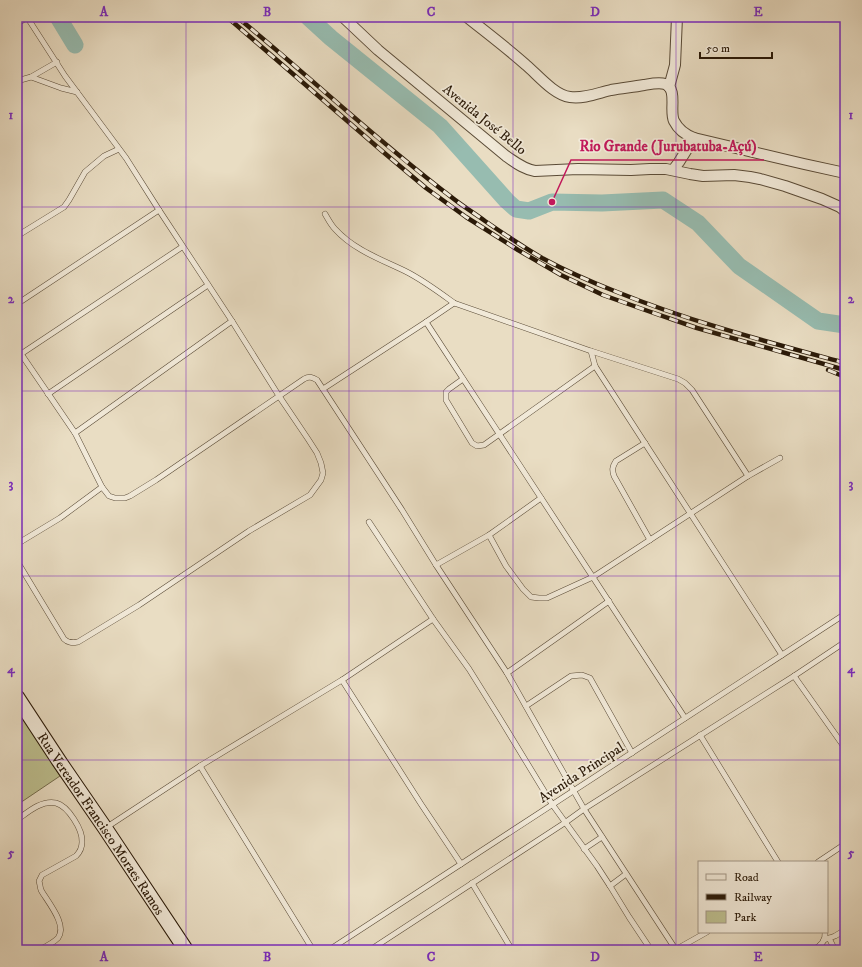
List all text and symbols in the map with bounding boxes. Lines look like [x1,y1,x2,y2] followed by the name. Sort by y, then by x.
[99,4,109,20] text: A
[263,4,271,20] text: B
[427,4,436,20] text: C
[590,4,600,20] text: D
[753,4,763,20] text: E
[700,34,772,60] scale bar
[706,41,730,56] text: 50 m
[439,80,530,159] street label: Avenida José Bello
[9,107,14,123] text: 1
[849,107,854,123] text: 1
[571,133,764,160] callout: Rio Grande (Jurubatuba-Açú)
[579,137,757,156] text: Rio Grande (Jurubatuba-Açú)
[8,291,15,307] text: 2
[848,291,855,307] text: 2
[9,476,14,492] text: 3
[849,476,854,492] text: 3
[6,661,15,678] text: 4
[846,661,855,678] text: 4
[33,729,168,919] street label: Rua Vereador Francisco Moraes Ramos
[535,738,628,807] street label: Avenida Principal
[7,845,15,861] text: 5
[847,845,855,861] text: 5
[698,861,828,933] legend
[734,870,759,885] text: Road
[734,890,772,905] text: Railway
[734,910,756,925] text: Park
[99,949,109,965] text: A
[263,949,271,965] text: B
[427,949,436,965] text: C
[590,949,600,965] text: D
[753,949,763,965] text: E

